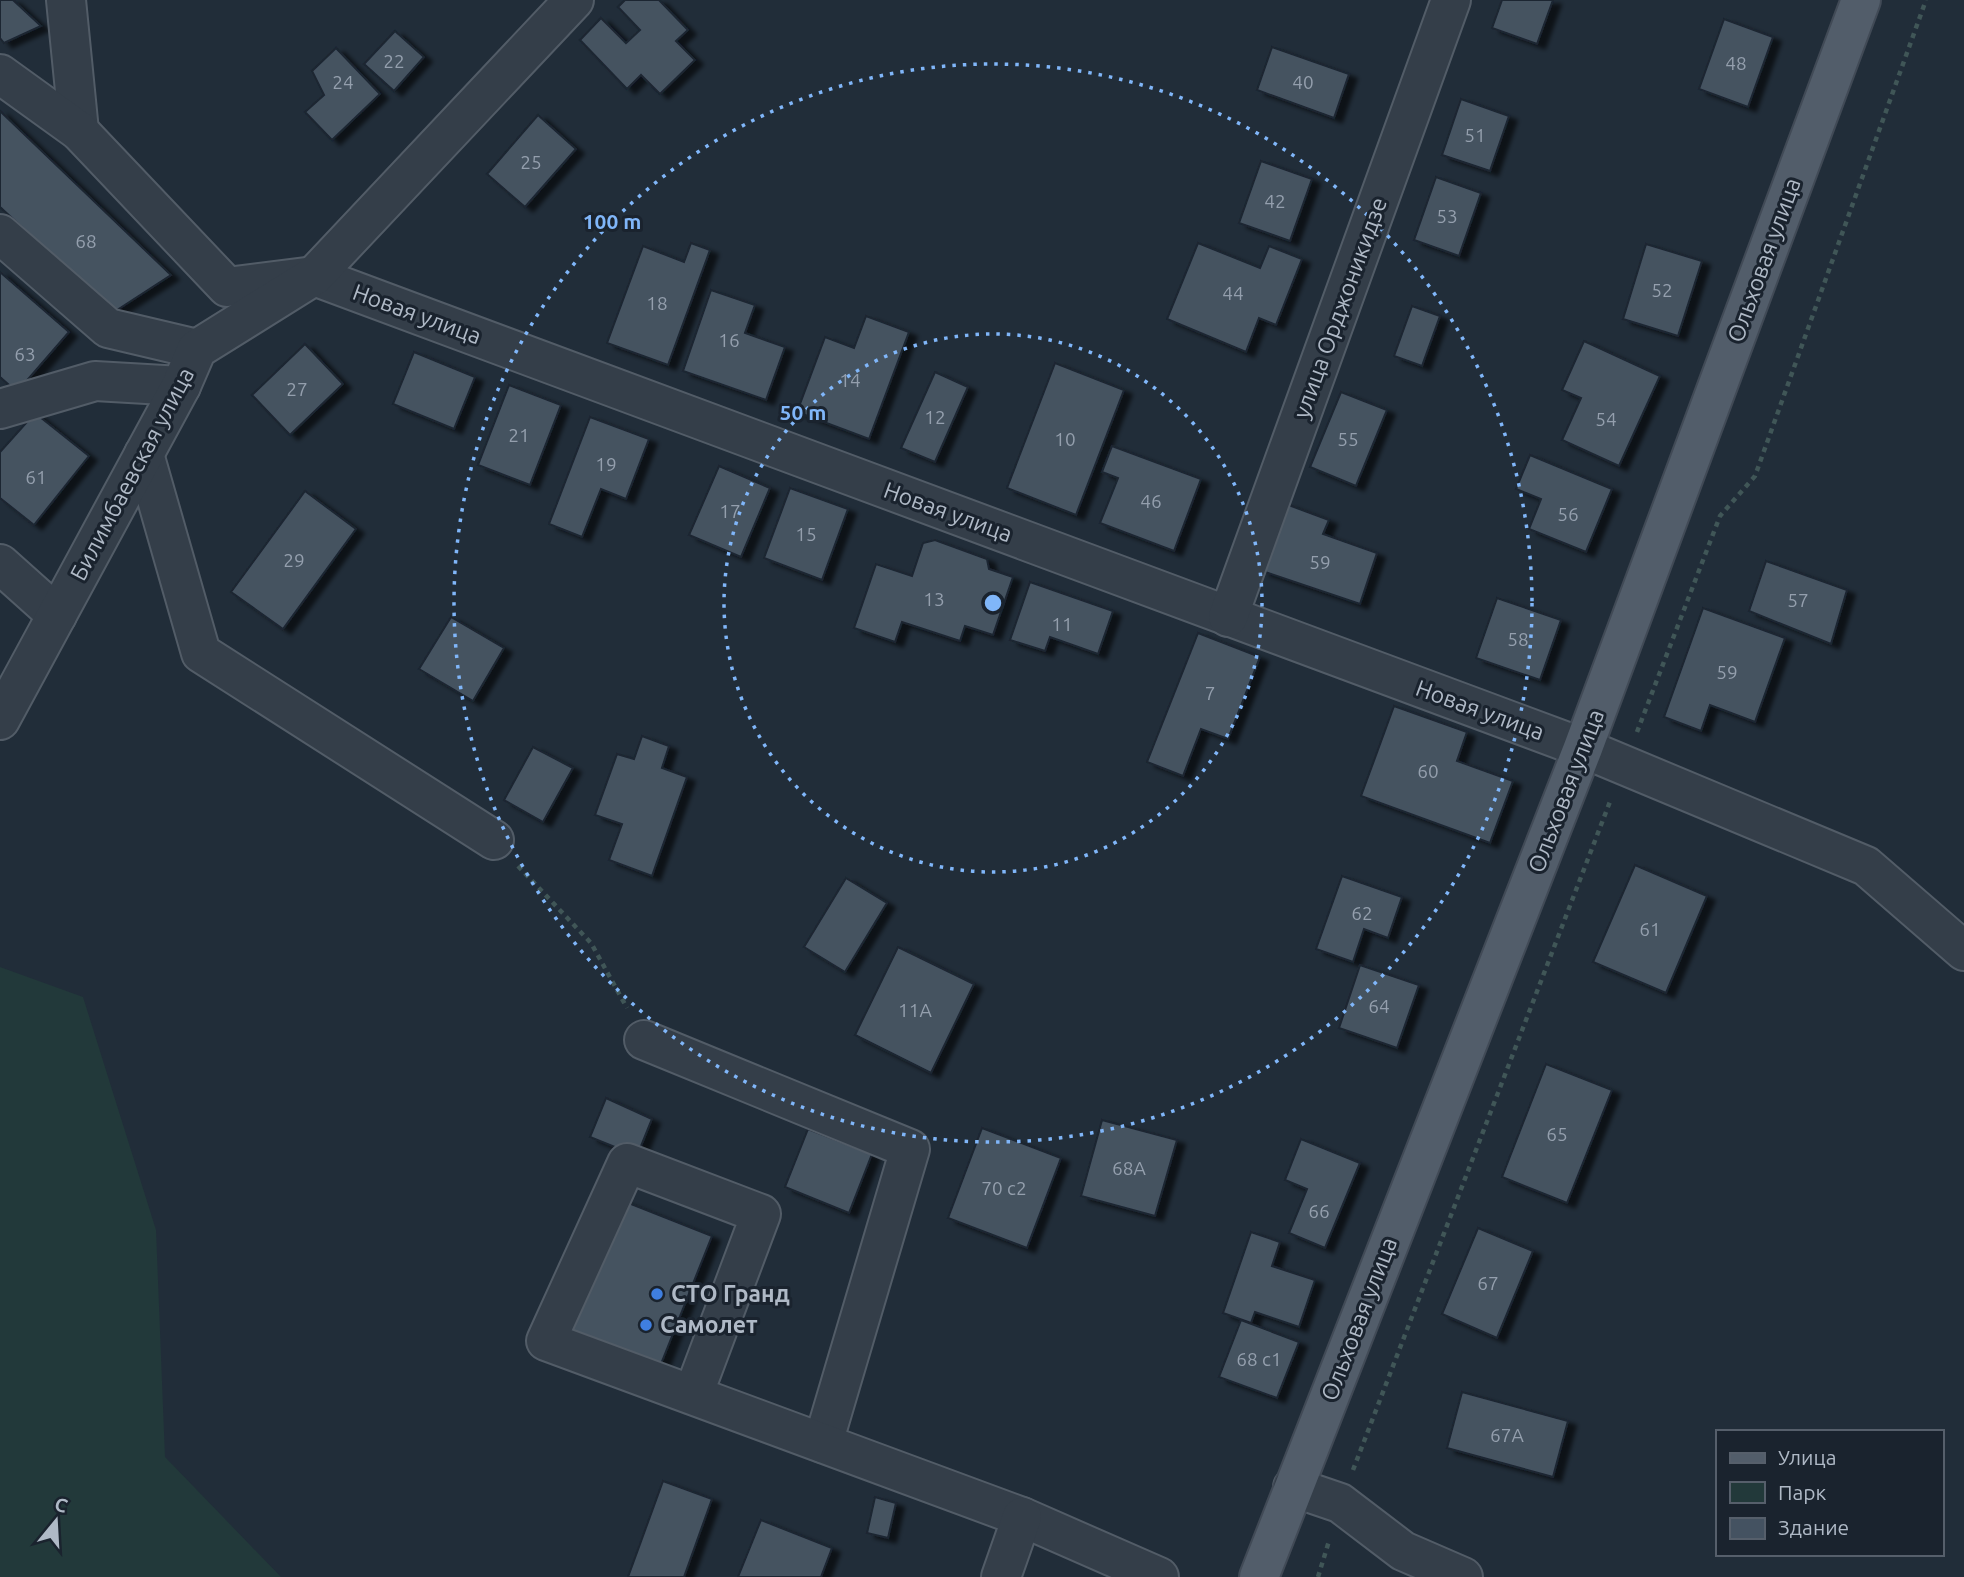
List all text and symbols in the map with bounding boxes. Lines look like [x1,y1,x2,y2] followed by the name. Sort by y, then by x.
[383,50,405,72] house number: 22
[1725,52,1747,74] house number: 48
[332,71,354,93] house number: 24
[1292,71,1314,93] house number: 40
[1464,124,1486,146] house number: 51
[520,151,542,173] house number: 25
[1722,174,1805,345] street label: Ольховая улица
[1264,190,1286,212] house number: 42
[1288,194,1391,422] street label: улица Орджоникидзе
[1436,205,1458,227] house number: 53
[583,209,641,233] text: 100 m
[75,230,97,252] house number: 68
[350,279,485,348] street label: Новая улица
[1651,279,1673,301] house number: 52
[1222,282,1244,304] house number: 44
[646,292,668,314] house number: 18
[718,329,740,351] house number: 16
[14,343,36,365] house number: 63
[65,363,198,584] street label: Билимбаевская улица
[839,369,861,391] house number: 14
[286,378,308,400] house number: 27
[780,400,826,424] text: 50 m
[924,406,946,428] house number: 12
[1595,408,1617,430] house number: 54
[508,424,530,446] house number: 21
[1054,428,1076,450] house number: 10
[1337,428,1359,450] house number: 55
[595,453,617,475] house number: 19
[25,466,47,488] house number: 61
[881,477,1016,546] street label: Новая улица
[1140,490,1162,512] house number: 46
[719,500,741,522] house number: 17
[1557,503,1579,525] house number: 56
[795,523,817,545] house number: 15
[283,549,305,571] house number: 29
[1309,551,1331,573] house number: 59
[923,588,945,610] house number: 13
[1787,589,1809,611] house number: 57
[981,591,1005,615] centre of rings
[1051,613,1073,635] house number: 11
[1507,628,1529,650] house number: 58
[1716,661,1738,683] house number: 59
[1413,675,1548,744] street label: Новая улица
[1205,682,1215,704] house number: 7
[1523,706,1608,876] street label: Ольховая улица
[1417,760,1439,782] house number: 60
[1351,902,1373,924] house number: 62
[1639,918,1661,940] house number: 61
[1368,995,1390,1017] house number: 64
[898,999,933,1021] house number: 11А
[1546,1123,1568,1145] house number: 65
[1112,1157,1147,1179] house number: 68А
[981,1177,1027,1199] house number: 70 с2
[1308,1200,1330,1222] house number: 66
[1316,1234,1401,1404] street label: Ольховая улица
[1477,1272,1499,1294] house number: 67
[671,1281,790,1306] place label: СТО Гранд
[649,1286,665,1302] marker: СТО Гранд
[660,1312,758,1337] place label: Самолет
[638,1317,654,1333] marker: Самолет
[1236,1348,1282,1370] house number: 68 с1
[1490,1424,1525,1446] house number: 67А
[1716,1430,1943,1556] legend
[1778,1445,1836,1469] text: Улица
[1778,1480,1827,1504] text: Парк
[21,1486,91,1556] north arrow
[52,1492,70,1517] text: С
[1778,1515,1849,1539] text: Здание

